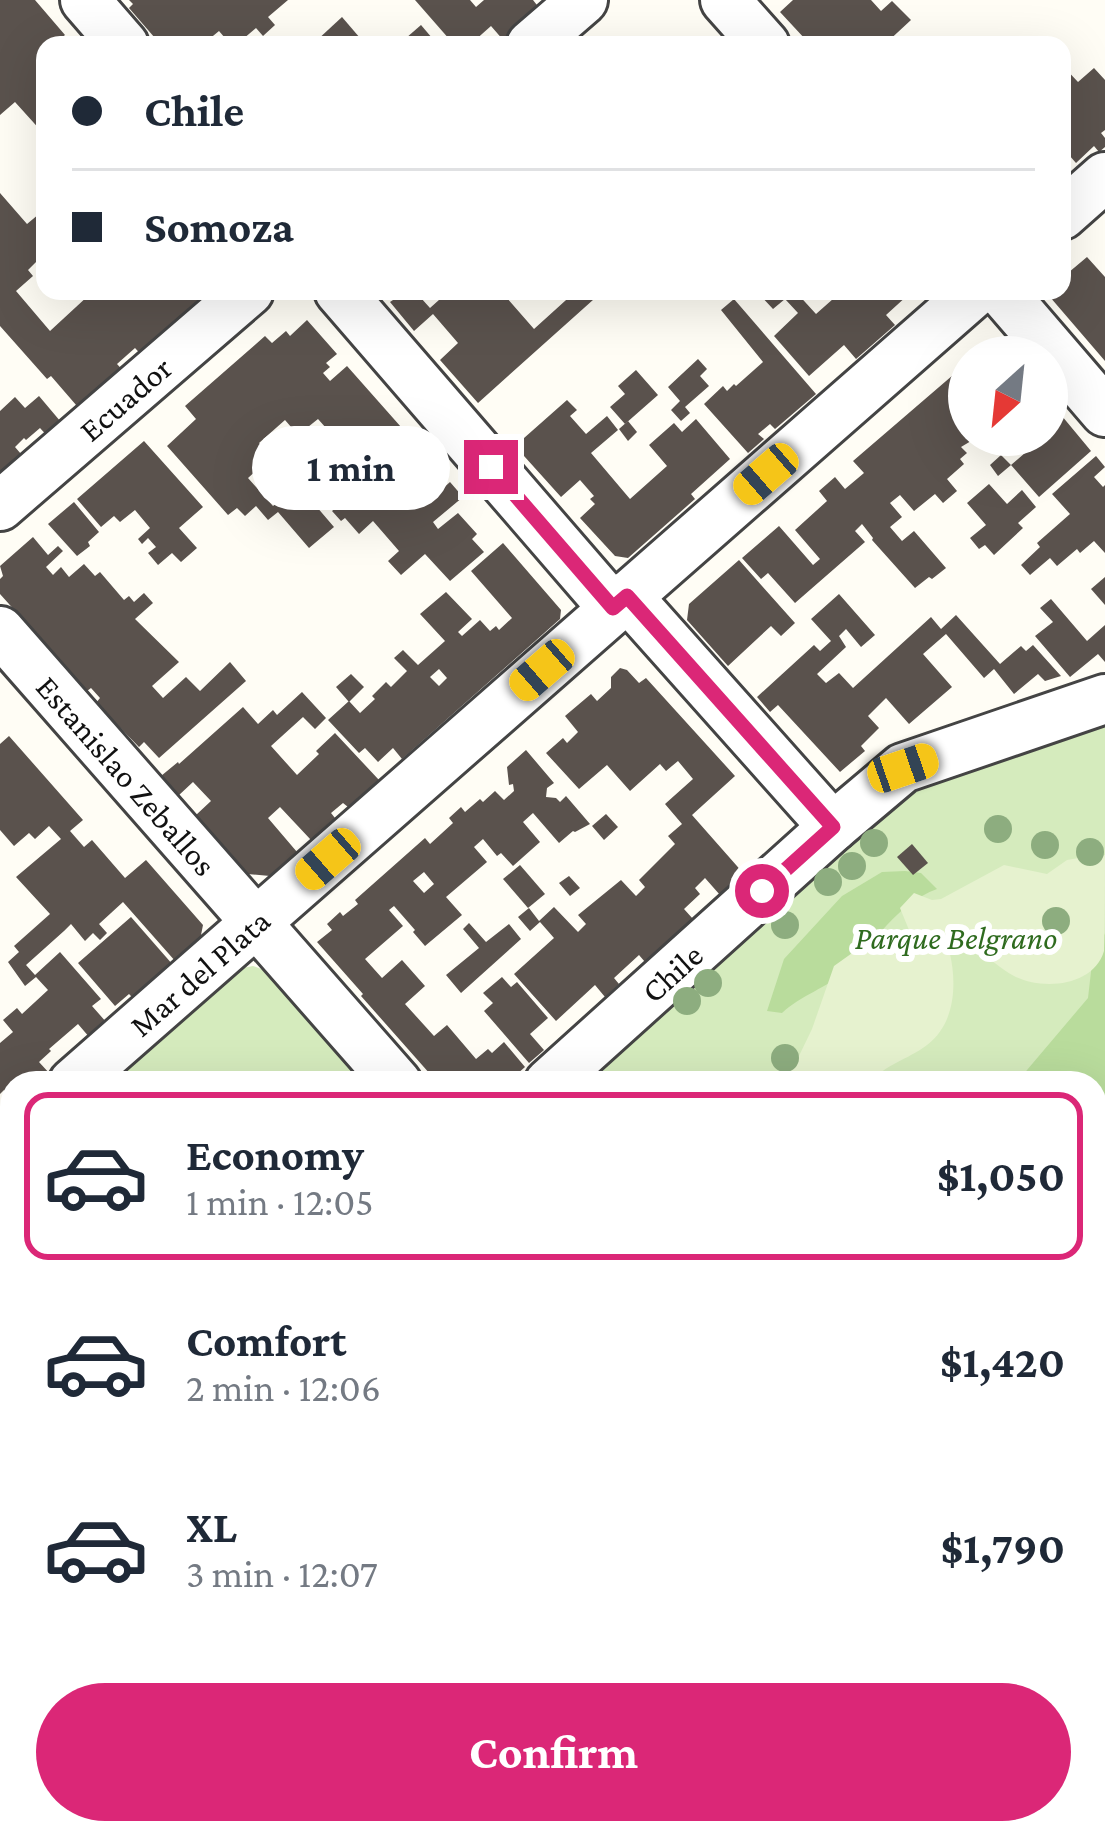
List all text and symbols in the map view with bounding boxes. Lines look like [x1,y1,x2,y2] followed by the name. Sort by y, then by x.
[144,86,244,136] text: Chile
[144,202,294,252] text: Somoza
[948,336,1068,456] north arrow
[948,336,1068,456] map controls
[72,348,179,448] street label: Ecuador
[251,425,449,509] callout: 1 min
[727,437,805,511] car
[464,440,518,494] route end
[307,446,395,489] text: 1 min
[503,633,581,707] car
[29,668,224,883] street label: Estanislao Zeballos
[863,739,943,797] car
[289,822,367,896] car
[735,864,789,918] route start
[122,901,277,1044] street label: Mar del Plata
[855,919,1057,956] park label: Parque Belgrano
[634,936,710,1010] street label: Chile
[42,1122,150,1230] icon: car
[186,1130,364,1180] text: Economy
[937,1151,1065,1201] text: $1,050
[186,1180,374,1223] text: 1 min · 12:05
[42,1308,150,1416] icon: car
[186,1316,347,1366] text: Comfort
[940,1337,1065,1387] text: $1,420
[186,1366,381,1409] text: 2 min · 12:06
[42,1494,150,1602] icon: car
[186,1502,237,1552] text: XL
[941,1523,1065,1573] text: $1,790
[186,1552,378,1595] text: 3 min · 12:07
[36,1683,1071,1821] button: Confirm

